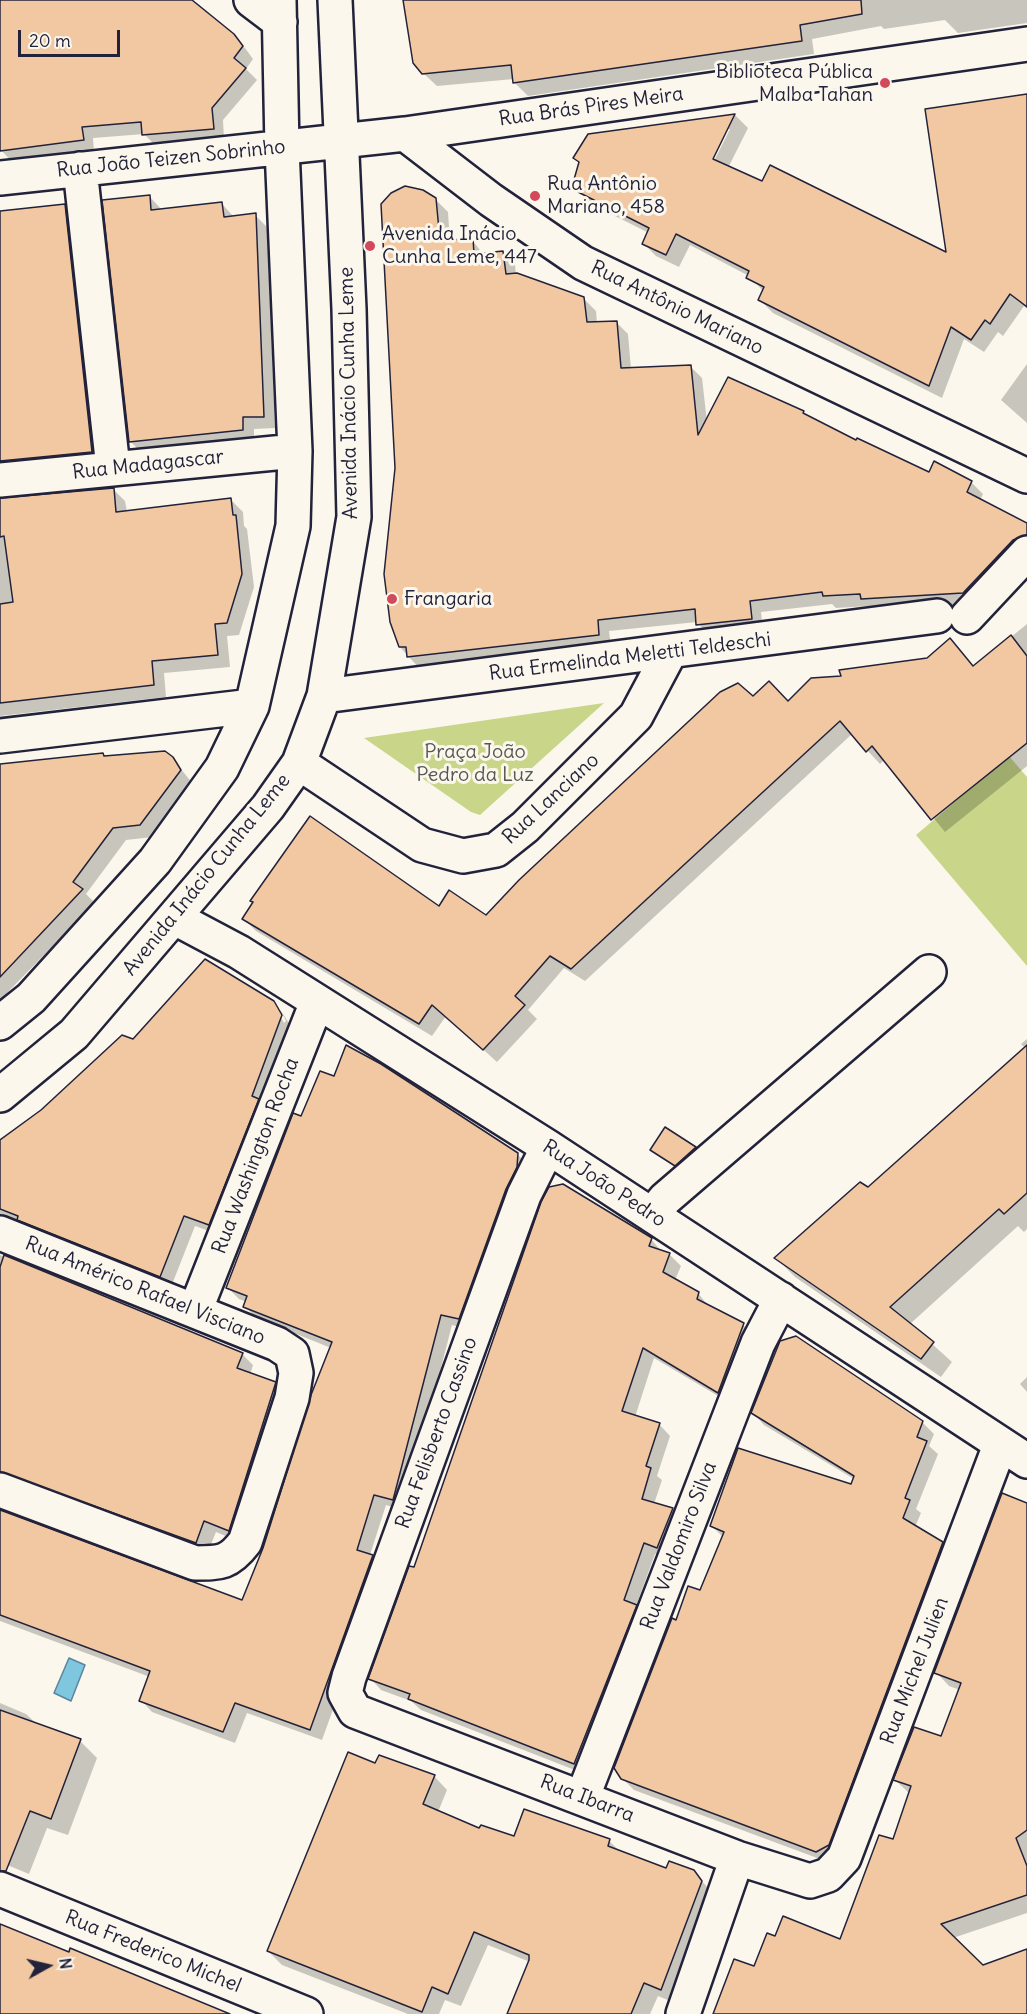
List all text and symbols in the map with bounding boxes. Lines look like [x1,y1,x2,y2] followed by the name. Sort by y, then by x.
[21,18,123,56] scale bar
[29,29,71,52] text: 20 m
[716,60,873,107] place label: Biblioteca Pública Malba Tahan
[878,76,892,90] marker: Biblioteca Pública Malba Tahan
[497,82,685,132] street label: Rua Brás Pires Meira
[55,135,287,183] street label: Rua João Teizen Sobrinho
[547,172,665,219] place label: Rua Antônio Mariano, 458
[528,189,542,203] marker: Rua Antônio Mariano, 458
[382,222,537,269] place label: Avenida Inácio Cunha Leme, 447
[363,239,377,253] marker: Avenida Inácio Cunha Leme, 447
[587,256,767,360] street label: Rua Antônio Mariano
[335,267,363,519] street label: Avenida Inácio Cunha Leme
[71,445,225,485] street label: Rua Madagascar
[404,587,492,611] place label: Frangaria
[385,592,399,606] marker: Frangaria
[488,628,772,686] street label: Rua Ermelinda Meletti Teldeschi
[416,740,534,787] park label: Praça João Pedro da Luz
[498,748,604,850] street label: Rua Lanciano
[118,769,296,981] street label: Avenida Inácio Cunha Leme
[207,1054,305,1258] street label: Rua Washington Rocha
[538,1135,670,1233] street label: Rua João Pedro
[21,1232,269,1350] street label: Rua Américo Rafael Visciano
[391,1334,483,1532] street label: Rua Felisberto Cassino
[636,1459,722,1633] street label: Rua Valdomiro Silva
[876,1594,954,1748] street label: Rua Michel Julien
[536,1770,638,1828] street label: Rua Ibarra
[61,1906,245,1998] street label: Rua Frederico Michel
[18,1936,78,1996] north arrow
[55,1957,76,1970] text: N

